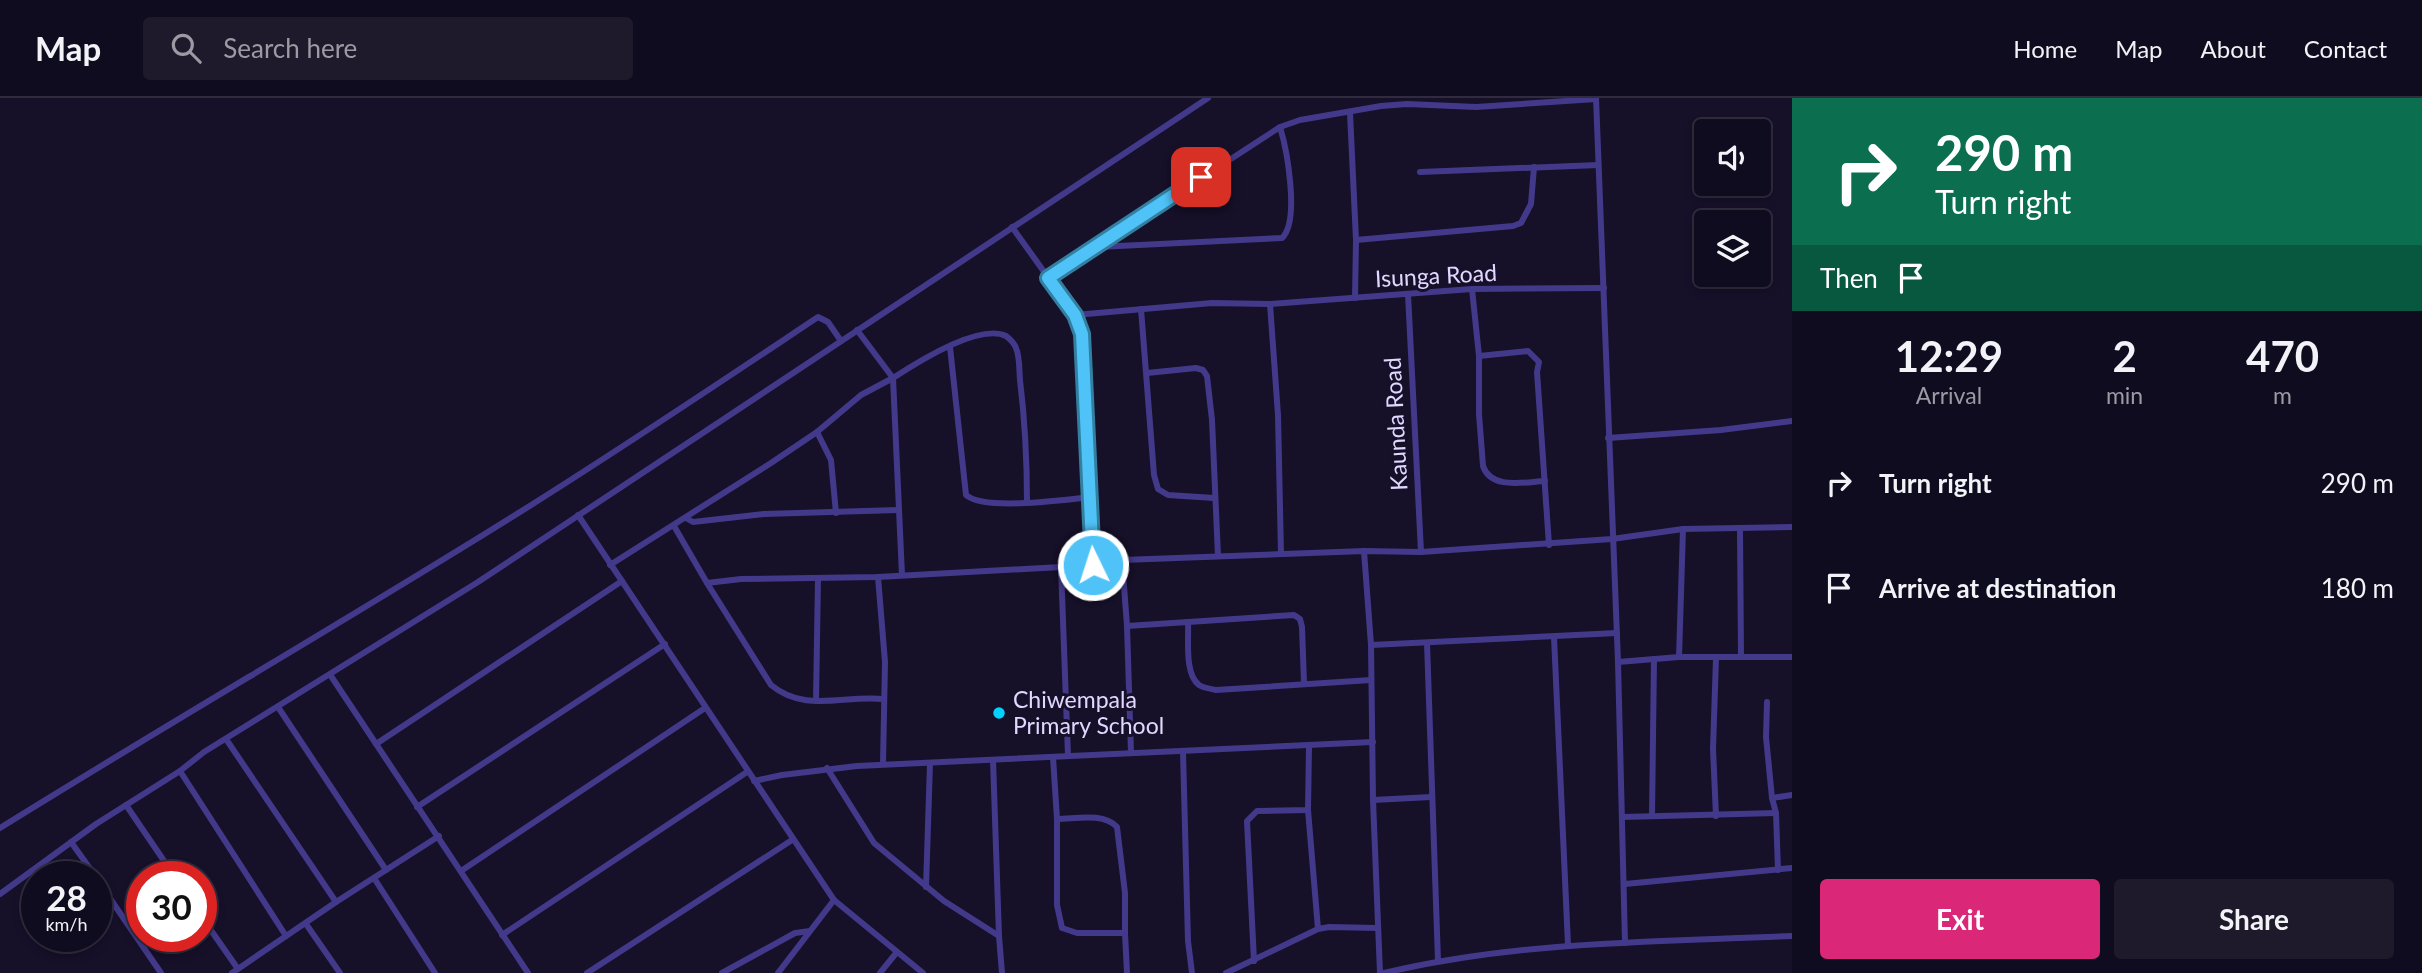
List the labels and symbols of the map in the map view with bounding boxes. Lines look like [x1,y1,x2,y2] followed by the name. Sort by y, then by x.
[1171,147,1231,207] pin
[1374,258,1498,292] street label: Isunga Road
[1378,357,1412,491] street label: Kaunda Road
[1056,528,1130,602] position arrow
[1013,685,1164,739] place label: Chiwempala Primary School
[991,705,1007,721] marker: Chiwempala Primary School
[126,861,217,952] speed limit sign: 30

